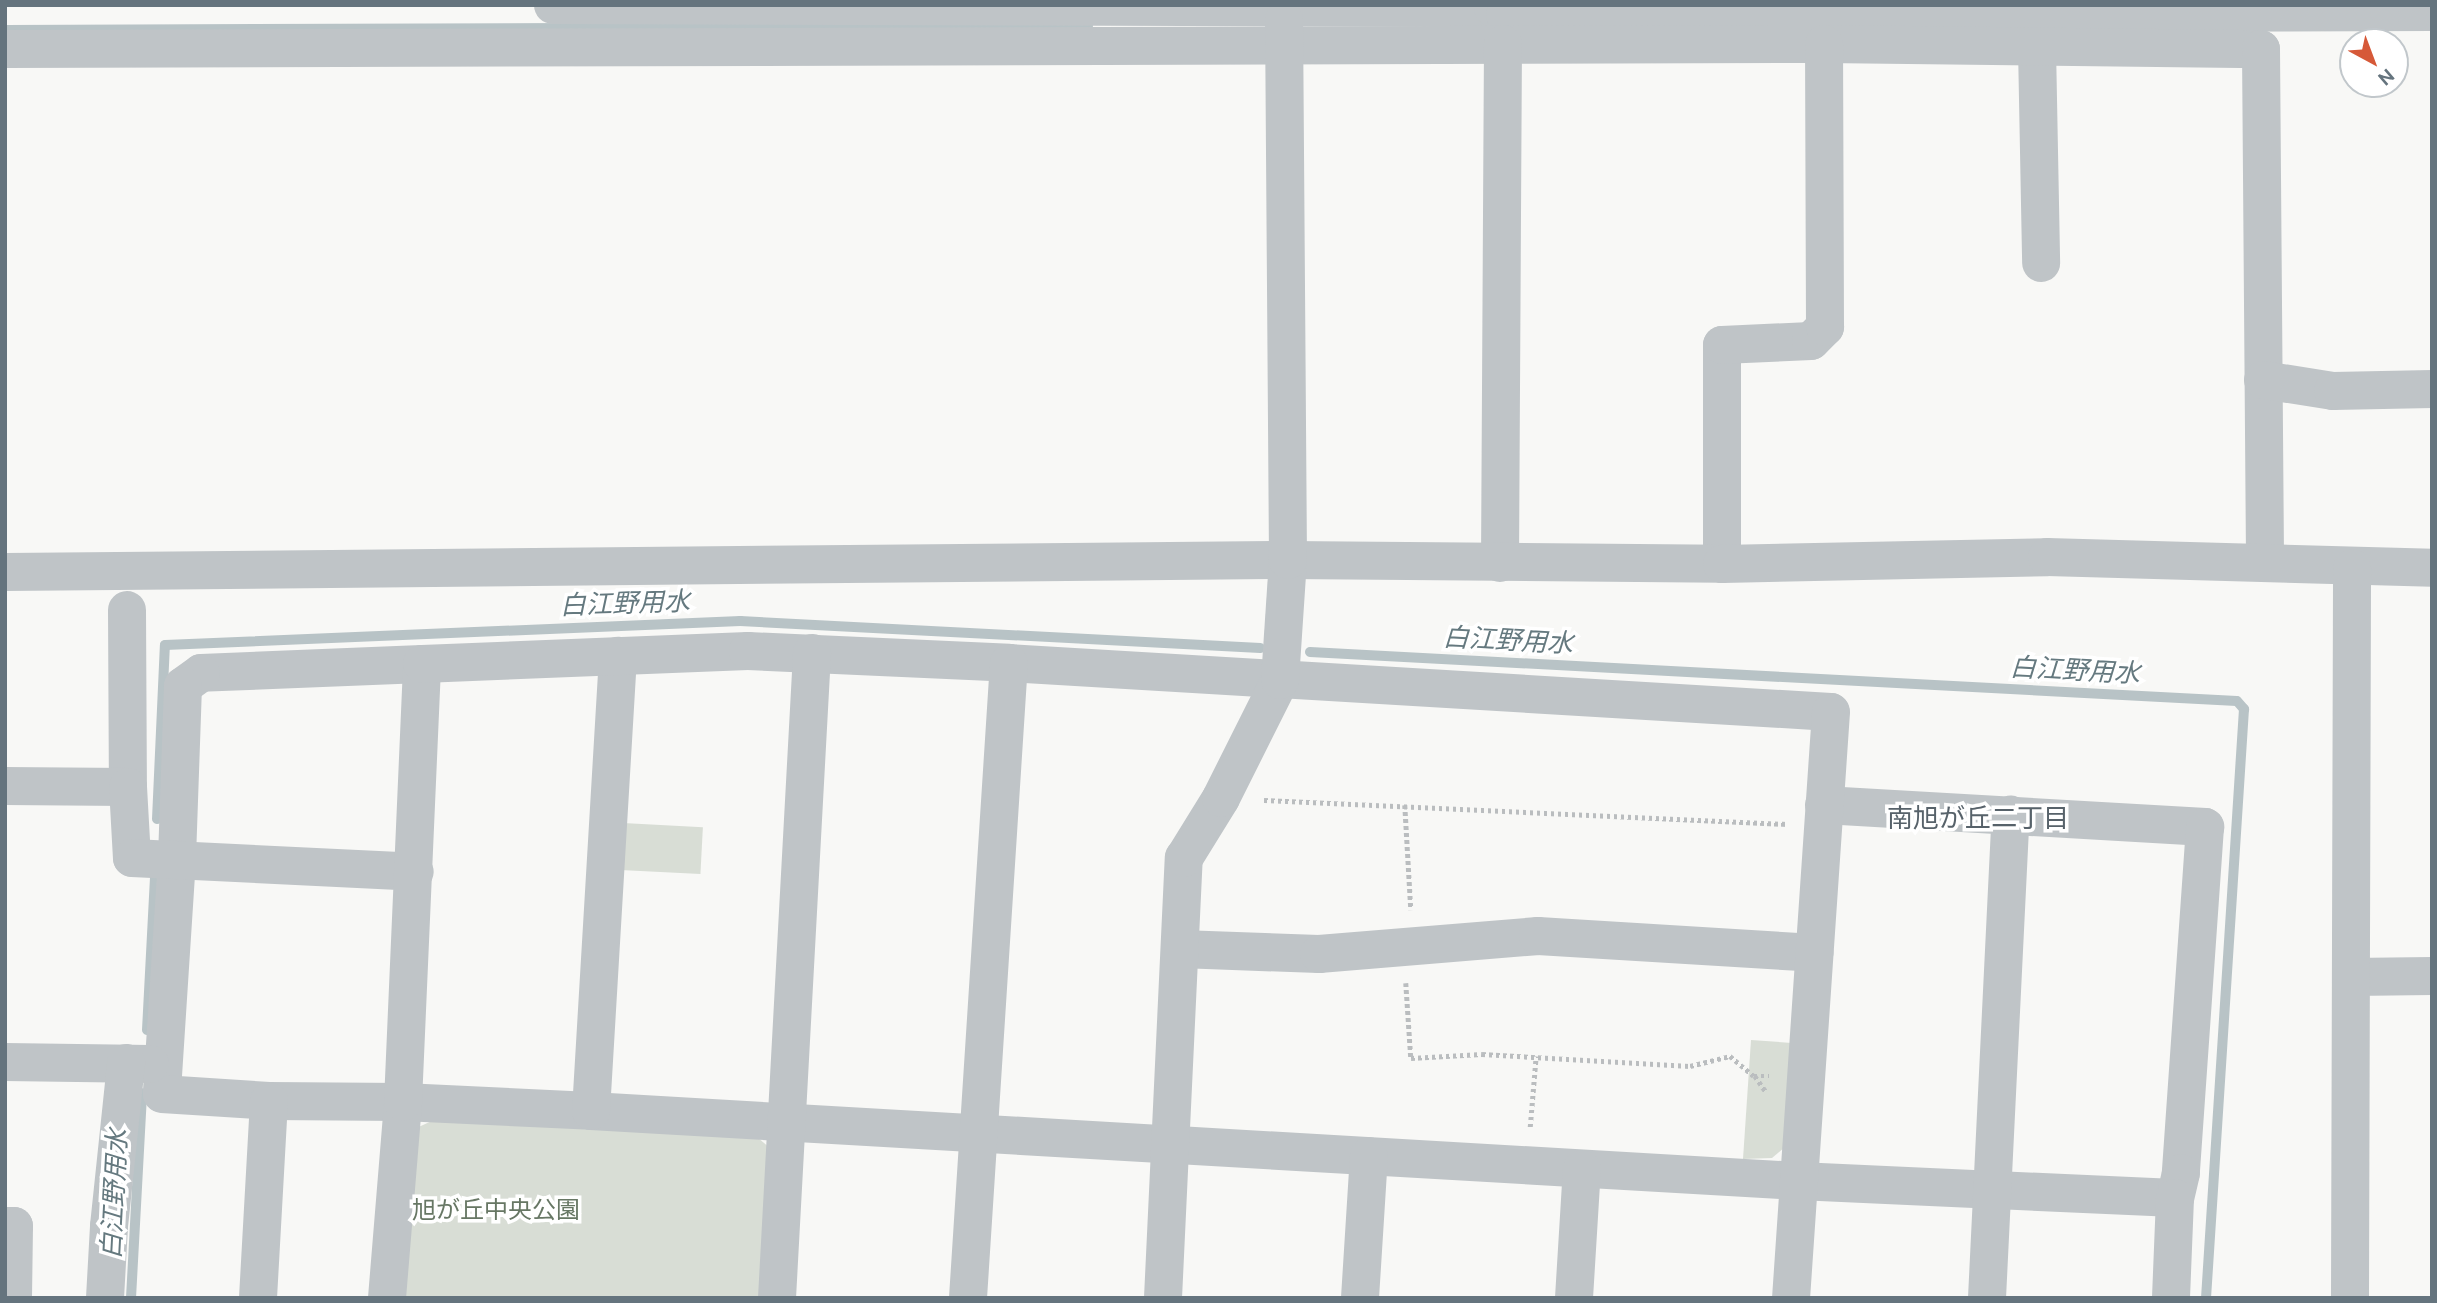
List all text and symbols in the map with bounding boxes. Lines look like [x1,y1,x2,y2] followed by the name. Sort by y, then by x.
[2339,28,2409,98] north arrow
[2374,64,2399,90] text: N
[559,585,691,621] water label: 白江野用水
[1442,621,1574,659] water label: 白江野用水
[2009,651,2141,689] water label: 白江野用水
[1887,802,2069,834] district label: 南旭が丘二丁目
[95,1128,133,1260] water label: 白江野用水
[412,1196,580,1224] park label: 旭が丘中央公園

